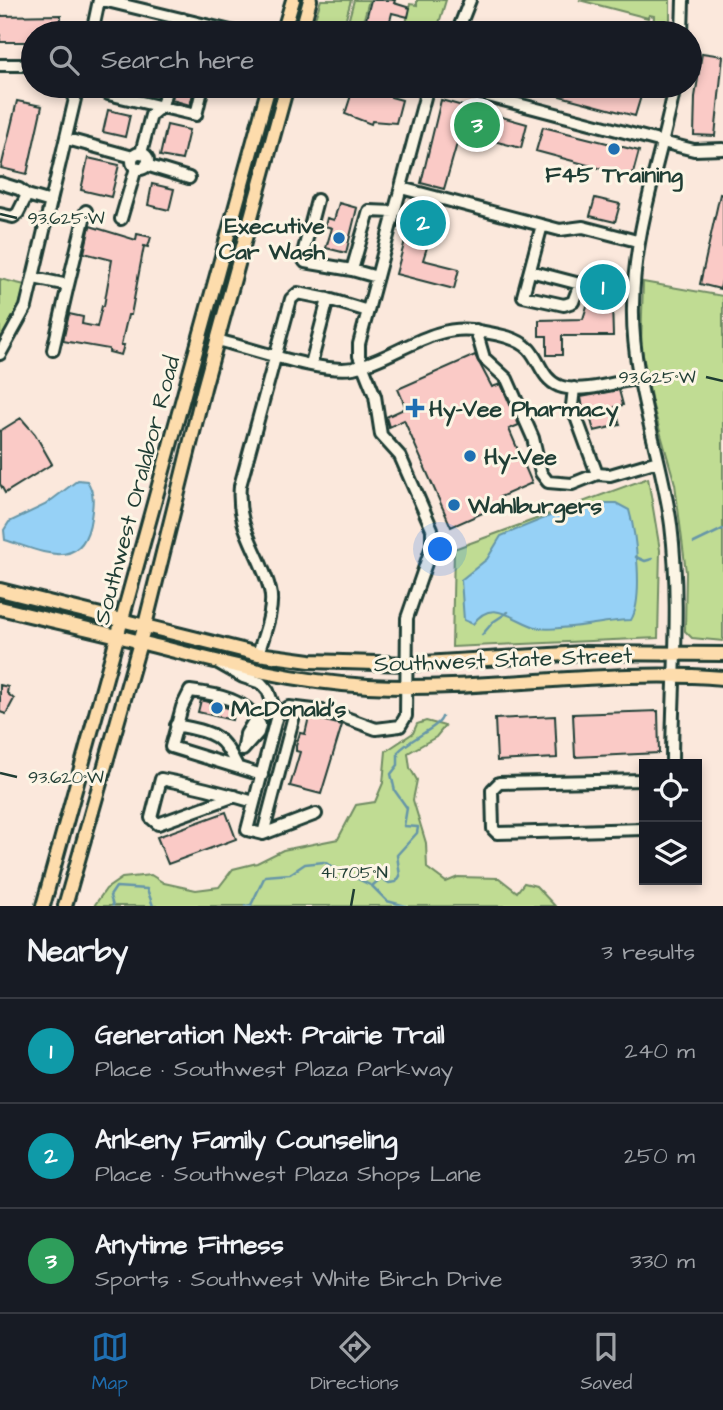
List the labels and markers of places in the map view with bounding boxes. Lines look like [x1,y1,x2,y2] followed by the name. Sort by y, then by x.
[454,99,500,151] pin: 3
[606,141,622,157] marker: F45 Training
[545,159,683,192] place label: F45 Training
[400,197,446,249] pin: 2
[219,210,326,268] place label: Executive Car Wash
[331,230,347,246] marker: Executive Car Wash
[580,261,626,313] pin: 1
[429,393,619,427] place label: Hy-Vee Pharmacy
[407,400,423,416] marker: Hy-Vee Pharmacy
[484,441,558,475] place label: Hy-Vee
[462,448,478,464] marker: Hy-Vee
[467,490,603,523] place label: Wahlburgers
[446,497,462,513] marker: Wahlburgers
[231,693,347,725] place label: McDonald's
[209,700,225,716] marker: McDonald's

